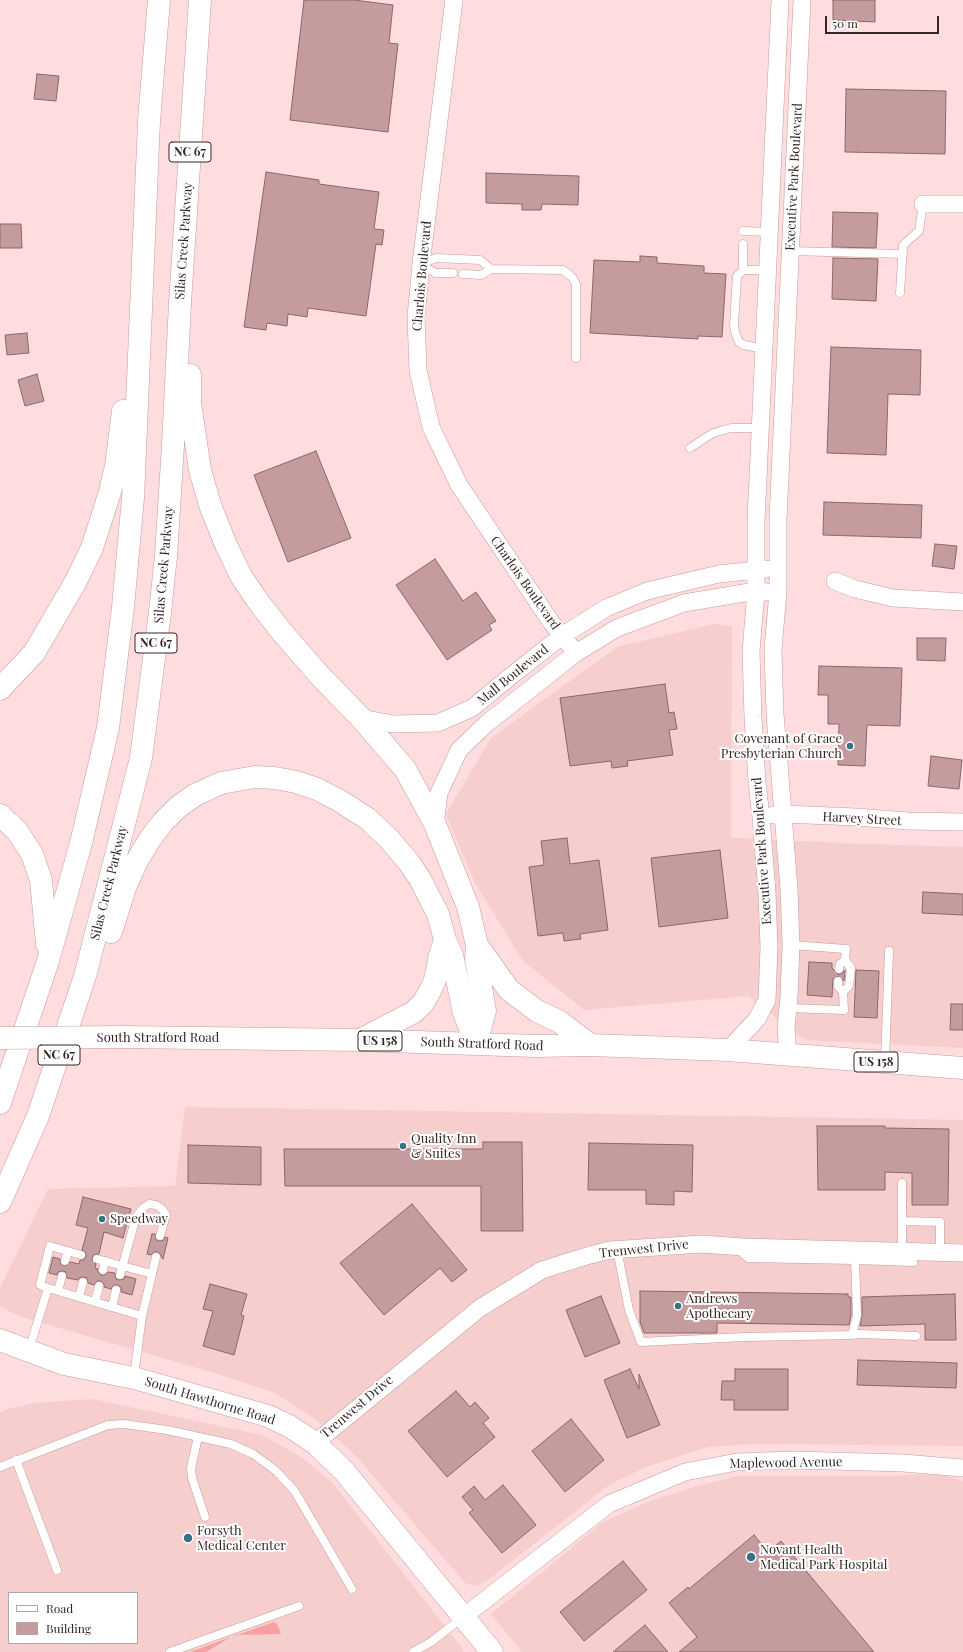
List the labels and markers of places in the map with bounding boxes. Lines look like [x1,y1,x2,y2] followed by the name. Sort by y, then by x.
[721,731,842,762] place label: Covenant of Grace Presbyterian Church
[845,741,855,751] marker: Covenant of Grace Presbyterian Church
[411,1131,477,1162] place label: Quality Inn & Suites
[398,1141,408,1151] marker: Quality Inn & Suites
[110,1211,168,1227] place label: Speedway
[97,1214,107,1224] marker: Speedway
[686,1291,753,1322] place label: Andrews Apothecary
[673,1301,683,1311] marker: Andrews Apothecary
[197,1523,286,1554] place label: Forsyth Medical Center
[182,1532,194,1544] marker: Forsyth Medical Center
[760,1542,887,1573] place label: Novant Health Medical Park Hospital
[745,1551,757,1563] marker: Novant Health Medical Park Hospital

